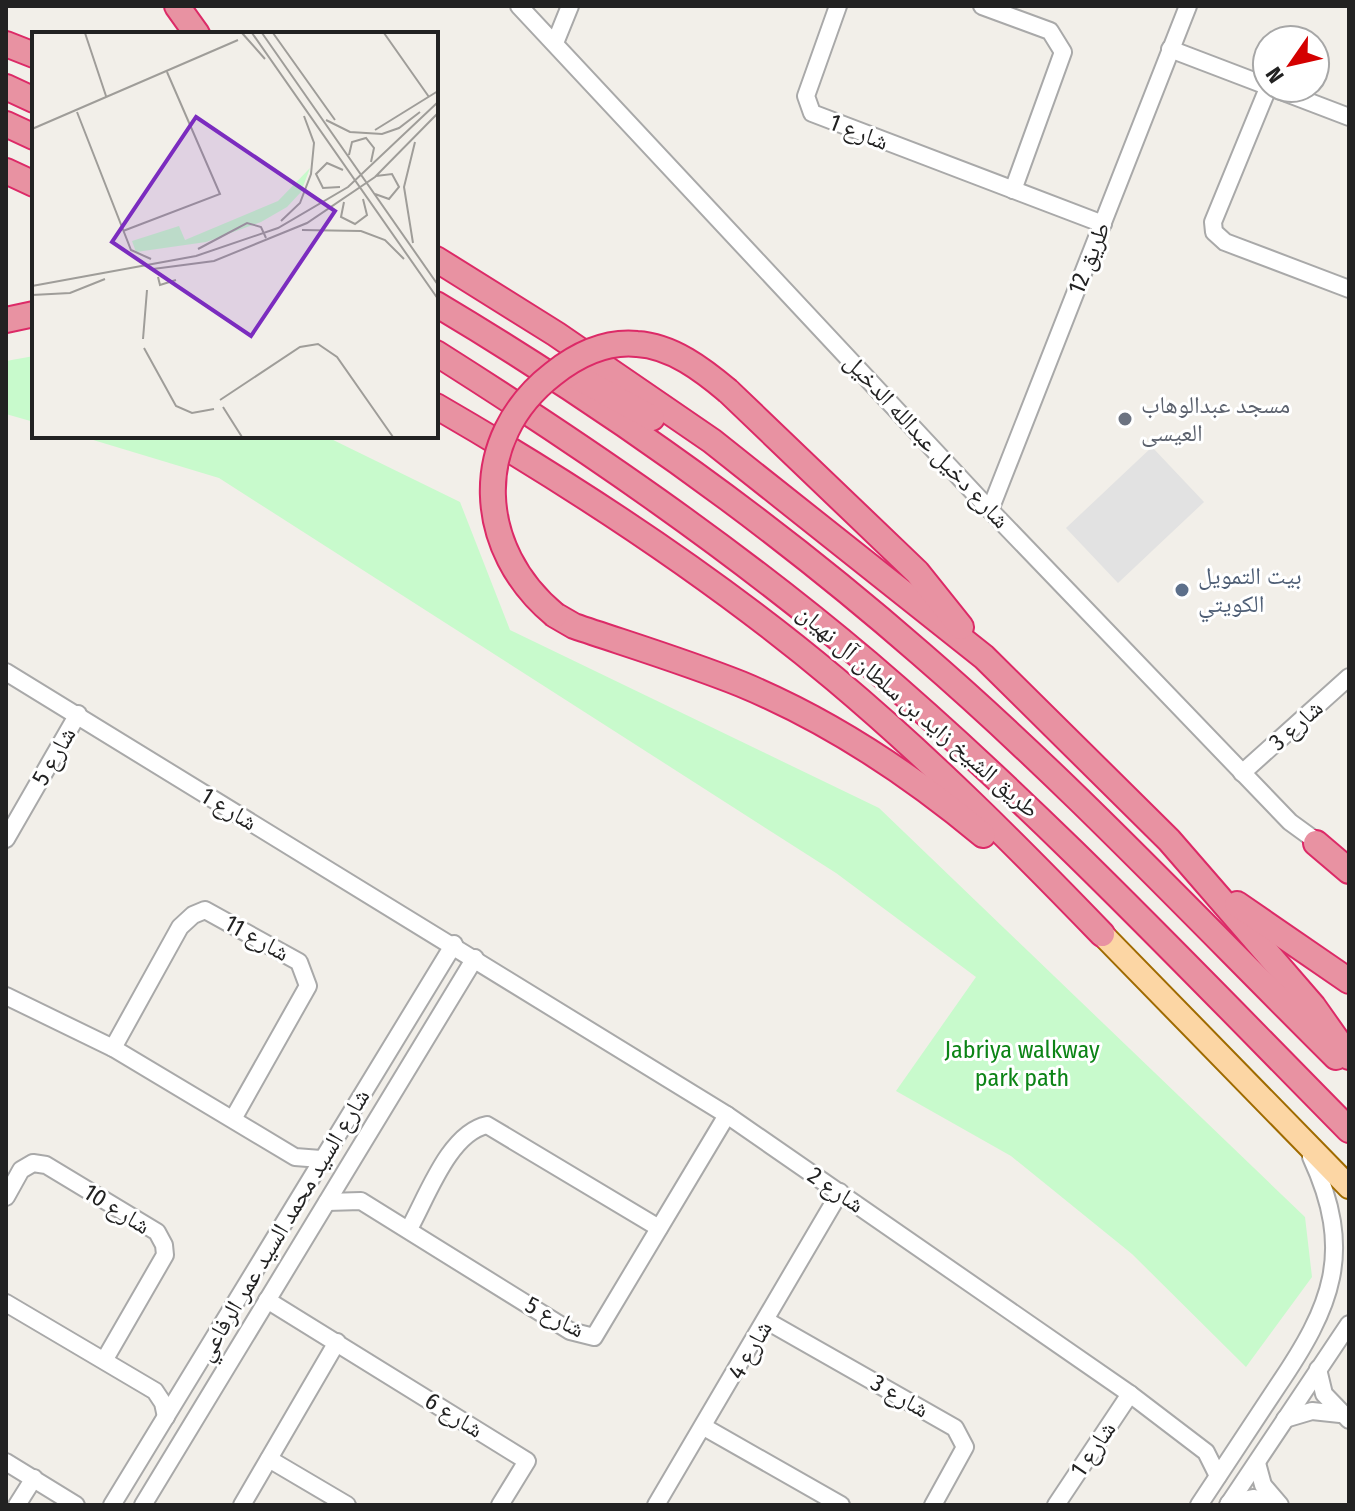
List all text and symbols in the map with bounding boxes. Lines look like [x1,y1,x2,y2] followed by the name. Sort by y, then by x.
[1251,24,1331,104] north arrow
[32,32,438,438] inset map
[1260,62,1290,88] text: N
[825,108,892,157] street label: شارع 1
[1062,218,1116,298] street label: طريق 12
[838,348,1015,535] street label: شارع دخيل عبدالله الدخيل
[1141,391,1290,447] place label: مسجد عبدالوهاب العيسى
[1116,410,1134,428] marker: مسجد عبدالوهاب العيسى
[1198,562,1302,623] place label: بيت التمويل الكويتي
[1173,581,1191,599] marker: بيت التمويل الكويتي
[791,598,1045,824] street label: طريق الشيخ زايد بن سلطان آل نهيان
[1264,694,1329,757] street label: شارع 3
[26,722,83,790] street label: شارع 5
[195,781,262,837] street label: شارع 1
[219,909,294,968] street label: شارع 11
[944,1036,1100,1092] park label: Jabriya walkway park path
[191,1084,380,1369] street label: شارع السيد محمد السيد عمر الرفاعي
[802,1161,869,1220] street label: شارع 2
[78,1178,155,1241] street label: شارع 10
[520,1290,589,1345] street label: شارع 5
[722,1316,779,1385] street label: شارع 4
[866,1368,934,1425] street label: شارع 3
[419,1386,488,1444] street label: شارع 6
[1064,1416,1122,1483] street label: شارع 1

